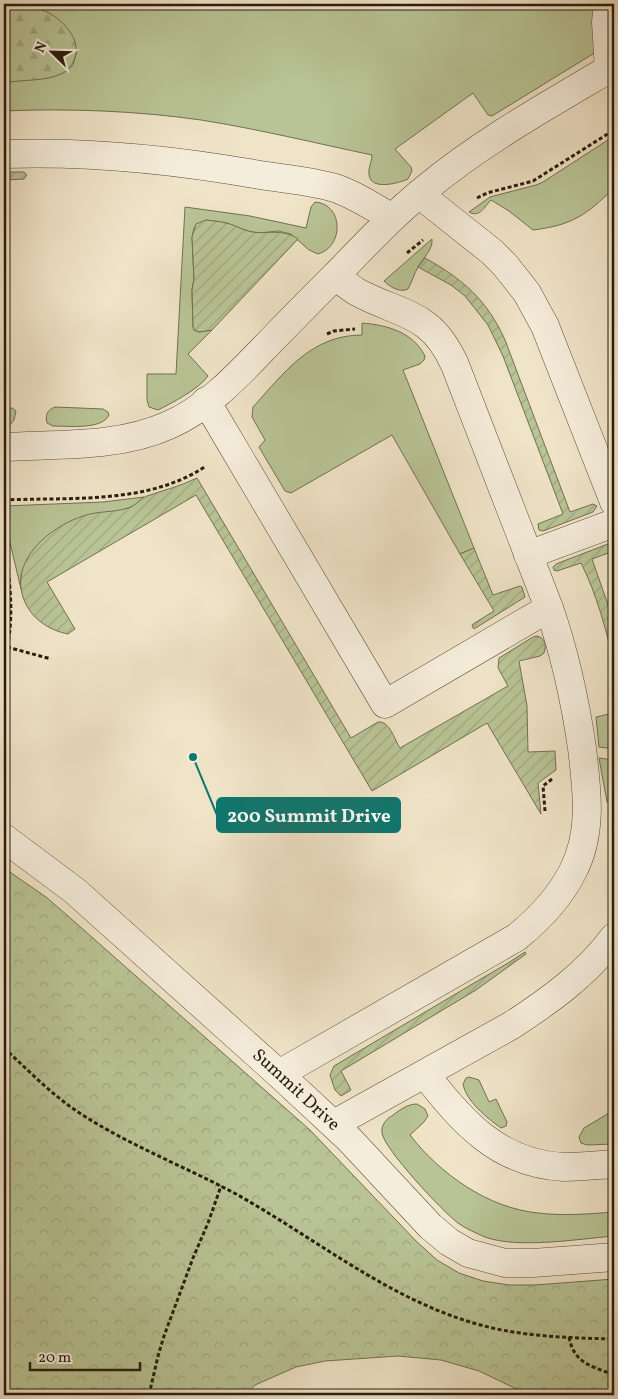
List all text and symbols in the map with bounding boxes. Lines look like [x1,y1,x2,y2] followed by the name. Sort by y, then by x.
[28,28,78,78] north arrow
[31,39,52,56] text: N
[217,798,400,832] callout: 200 Summit Drive
[227,804,391,830] text: 200 Summit Drive
[247,1043,345,1137] street label: Summit Drive
[30,1339,140,1371] scale bar
[38,1348,71,1369] text: 20 m

